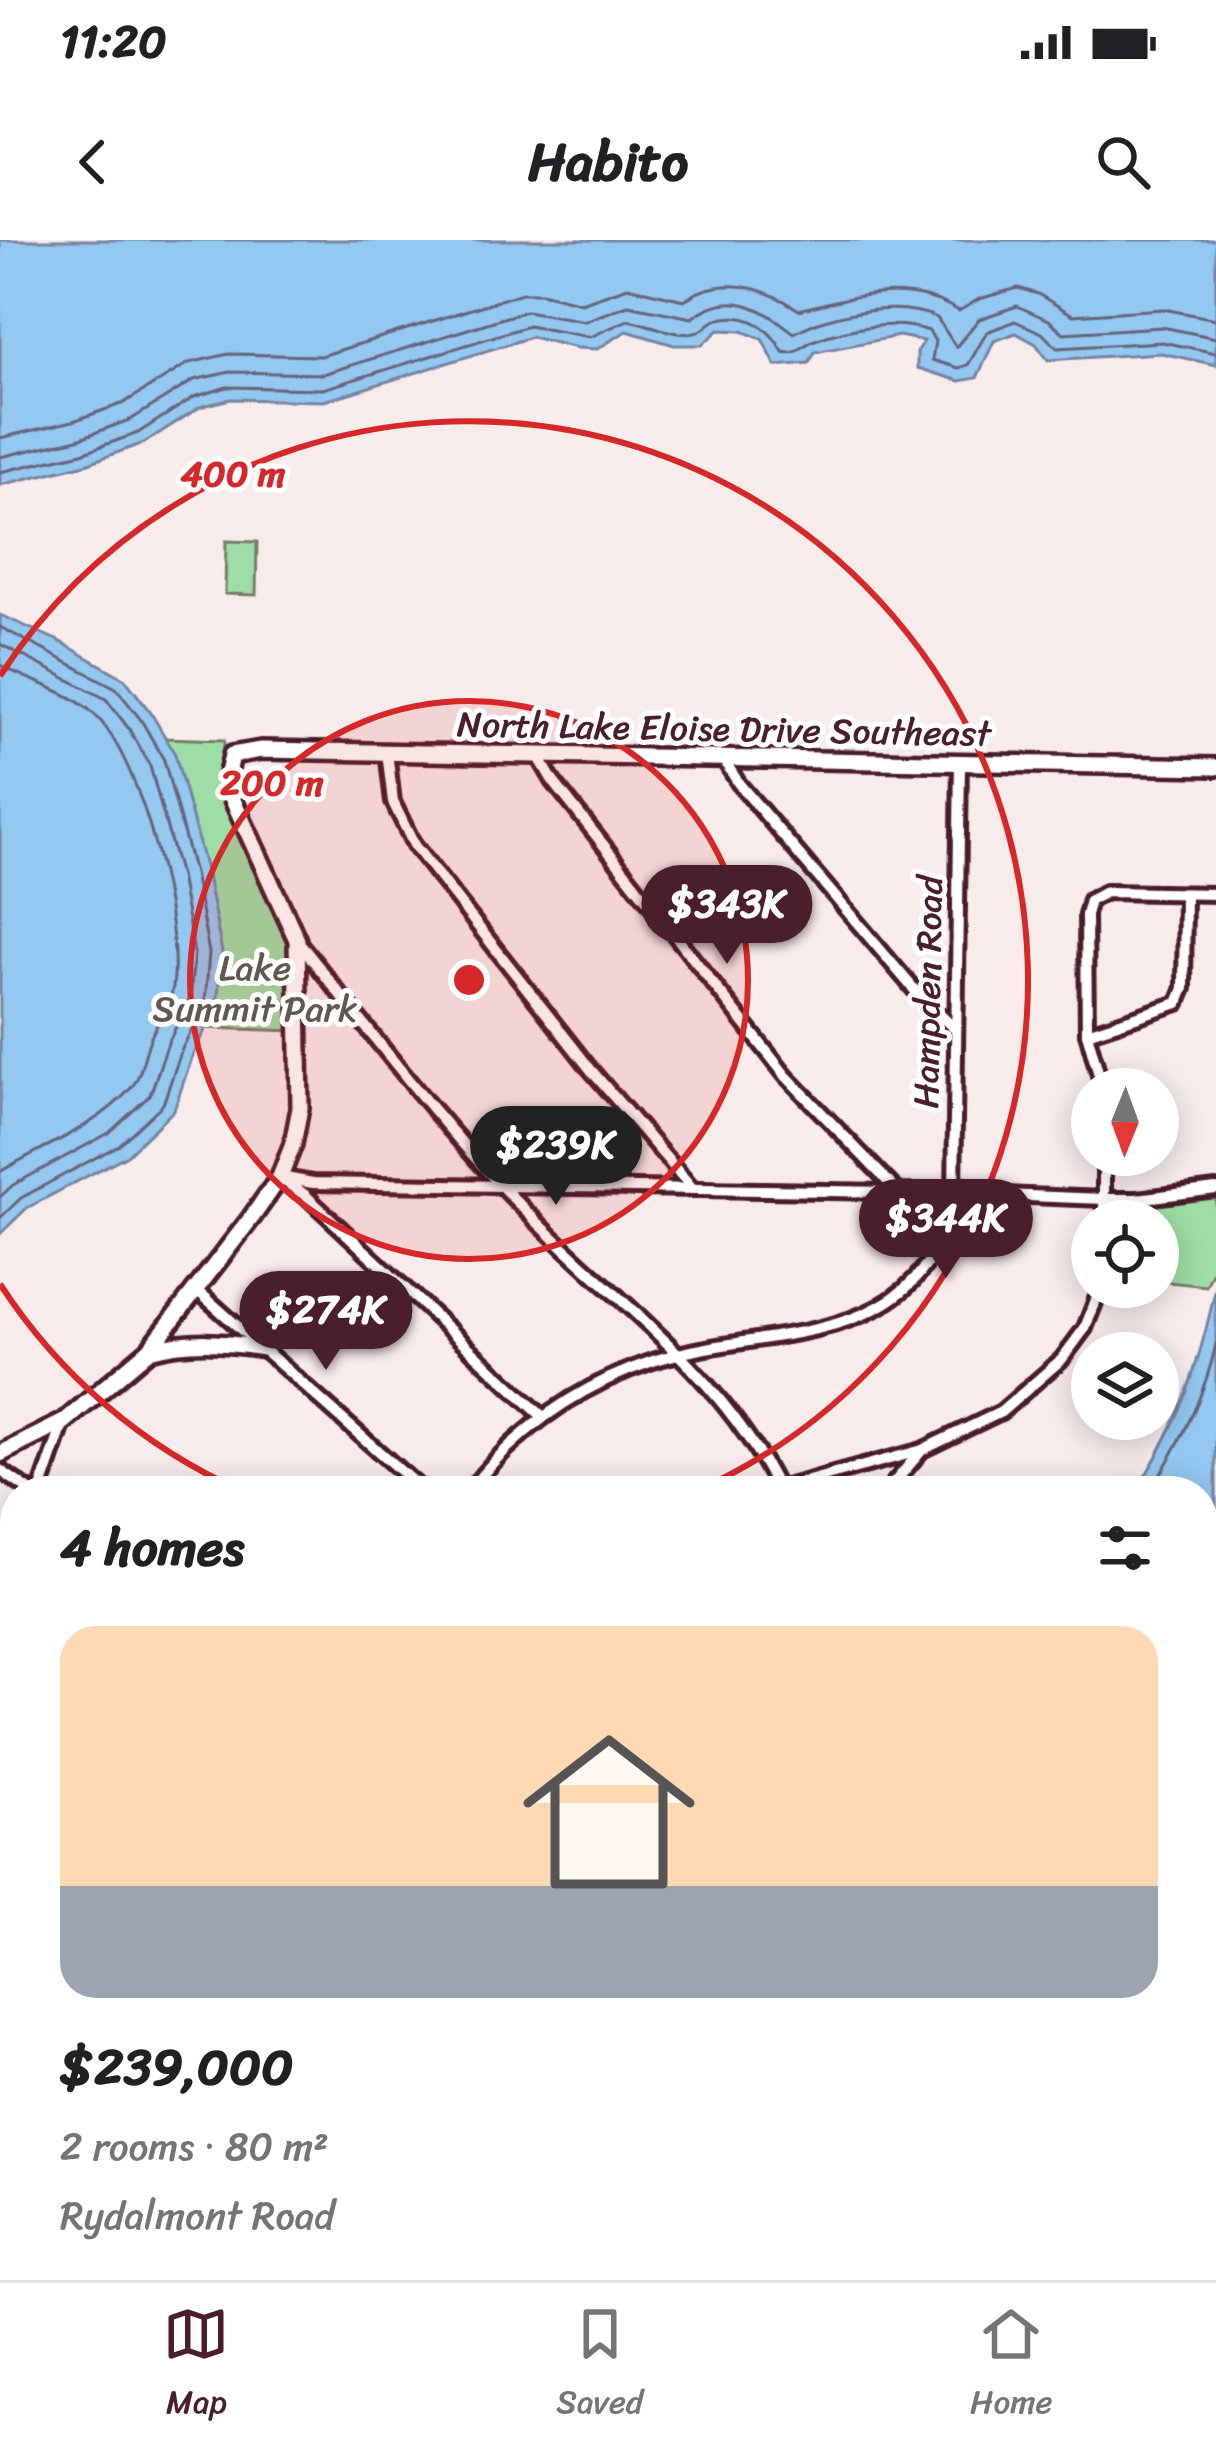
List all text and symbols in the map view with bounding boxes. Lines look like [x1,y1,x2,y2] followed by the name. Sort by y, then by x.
[60,2,167,82] text: 11:20
[528,114,688,210] text: Habito
[60,129,126,195] icon: back
[1090,129,1156,195] icon: search
[180,442,286,506] text: 400 m
[456,692,993,766] street label: North Lake Eloise Drive Southeast
[220,751,324,815] text: 200 m
[643,865,811,967] pin: $343K
[668,869,786,938] text: $343K
[894,873,962,1109] street label: Hampden Road
[153,936,357,1041] park label: Lake Summit Park
[448,959,490,1001] centre of rings
[1071,1068,1179,1176] north arrow
[1071,1068,1179,1440] map controls
[472,1106,640,1208] pin: $239K
[497,1110,615,1179] text: $239K
[862,1179,1030,1281] pin: $344K
[886,1183,1006,1252] text: $344K
[1071,1200,1179,1308] button: locate
[242,1271,410,1373] pin: $274K
[266,1275,386,1344] text: $274K
[1071,1332,1179,1440] button: layers
[60,1503,244,1593] text: 4 homes
[1092,1515,1158,1581] icon: filters
[501,1704,717,1920] icon: home
[60,2022,293,2112] text: $239,000
[60,2112,329,2181] text: 2 rooms · 80 m²
[60,2181,335,2250] text: Rydalmont Road
[163,2301,229,2431] tab: Map
[556,2301,643,2431] tab: Saved
[970,2301,1053,2431] tab: Home

